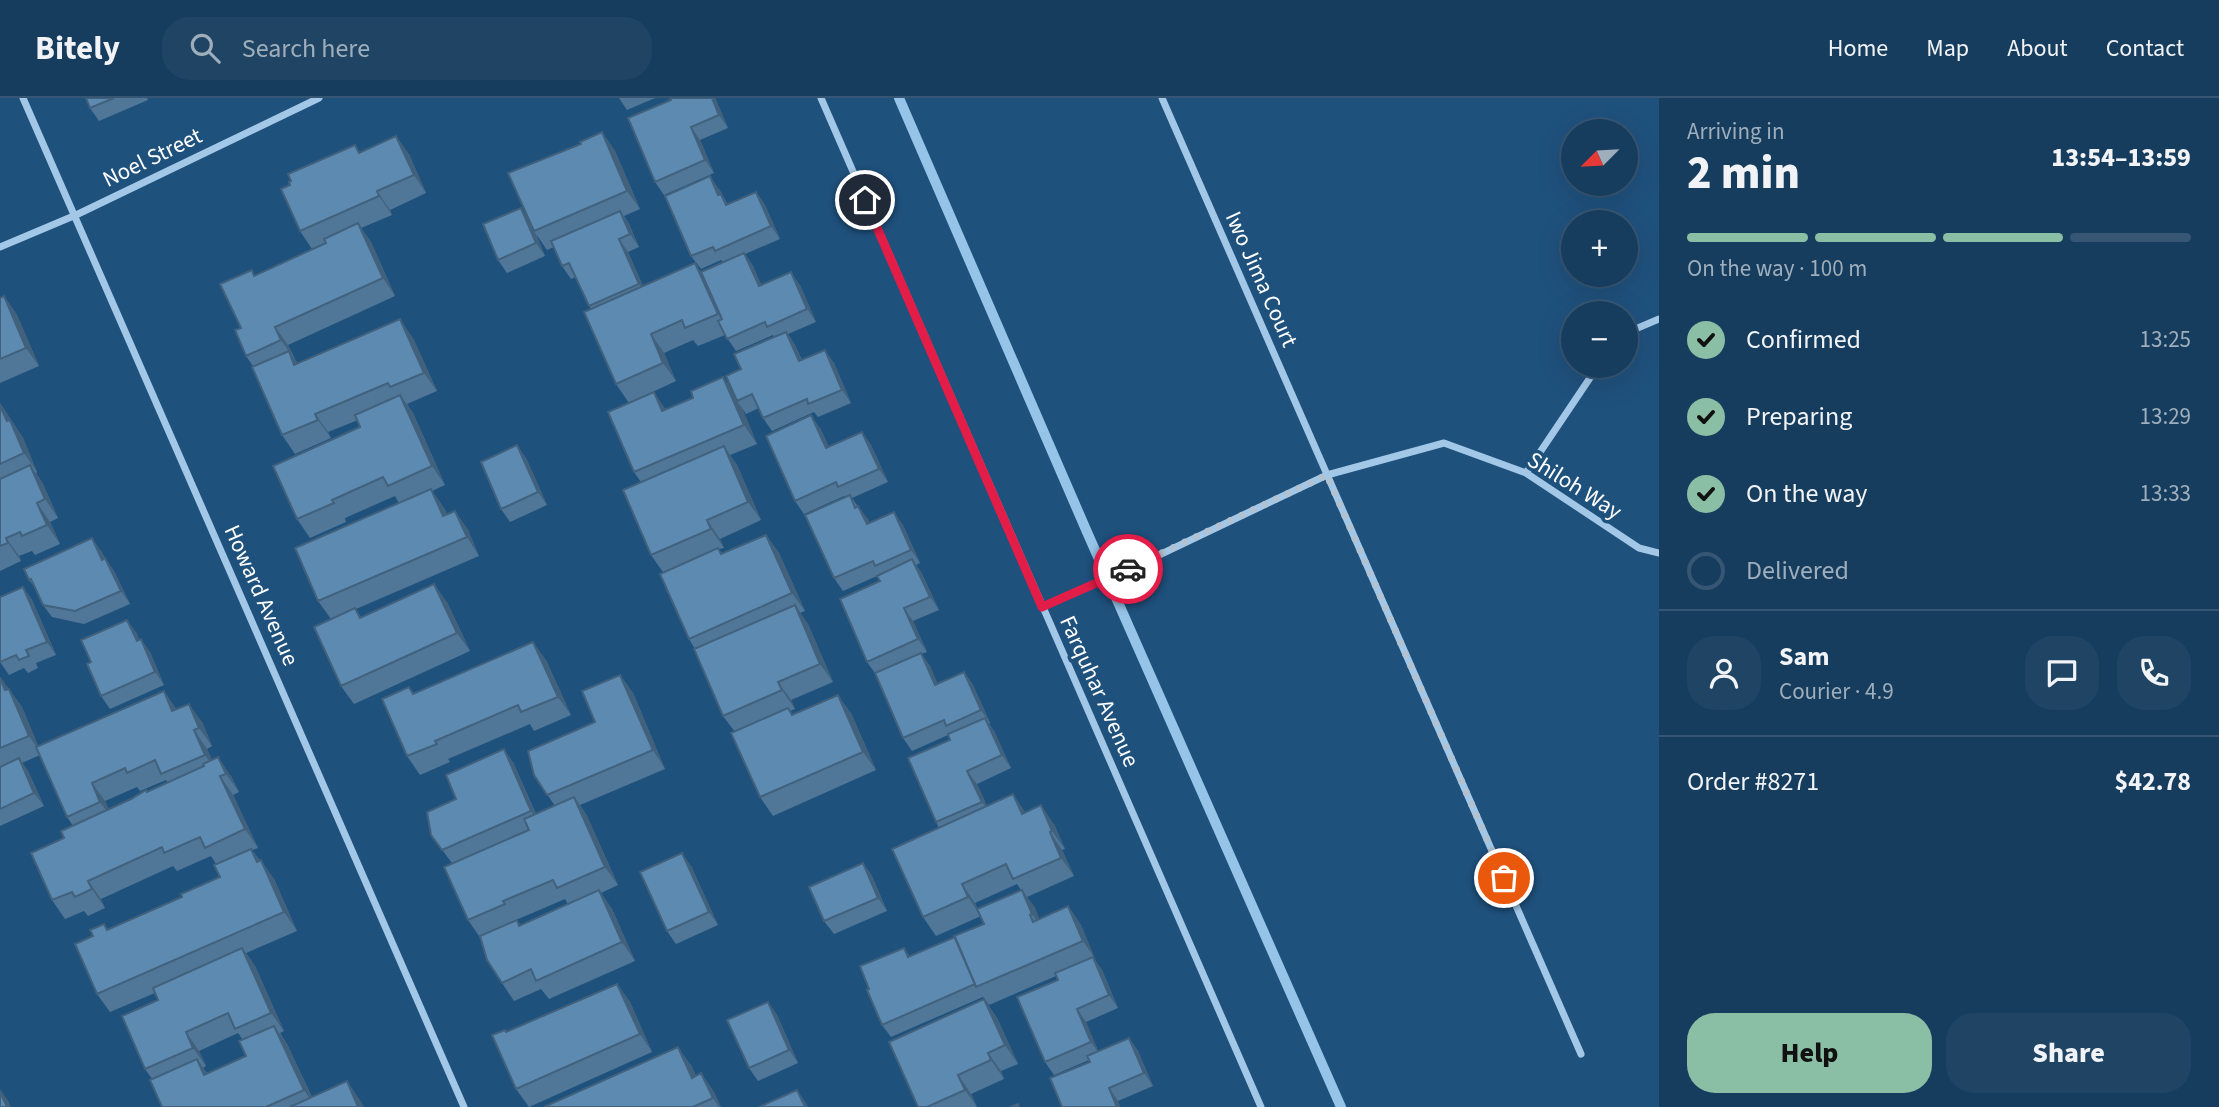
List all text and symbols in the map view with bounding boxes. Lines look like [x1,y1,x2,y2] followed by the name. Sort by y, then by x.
[162,17,652,80] search box
[35,25,120,72] text: Bitely
[186,29,224,67] icon: search
[242,30,370,67] text: Search here
[1828,31,1888,66] text: Home
[1926,31,1969,66] text: Map
[2007,31,2068,66] text: About
[2106,31,2184,66] text: Contact
[1687,115,1785,148] text: Arriving in
[97,119,208,196] street label: Noel Street
[1561,119,1638,196] north arrow
[1561,119,1638,378] map controls
[2051,139,2191,176] text: 13:54–13:59
[1687,141,1800,206] text: 2 min
[835,170,895,230] pin
[846,181,884,219] icon: home
[1217,206,1306,353] street label: Iwo Jima Court
[1561,210,1638,287] button: +
[1687,252,1867,285] text: On the way · 100 m
[1561,301,1638,378] button: −
[1687,321,1725,359] icon: check
[1746,321,1861,358] text: Confirmed
[2140,323,2191,356] text: 13:25
[1687,398,1725,436] icon: check
[1746,398,1852,435] text: Preparing
[2140,400,2191,433] text: 13:29
[1521,443,1629,528] street label: Shiloh Way
[1687,475,1725,513] icon: check
[1746,475,1867,512] text: On the way
[2140,477,2191,510] text: 13:33
[216,519,307,671] street label: Howard Avenue
[1093,534,1163,604] courier
[1109,550,1147,588] icon: car
[1746,552,1849,589] text: Delivered
[1051,610,1148,772] street label: Farquhar Avenue
[1687,636,1761,710] button: person
[2025,636,2099,710] button: chat
[2117,636,2191,710] button: phone
[1779,638,1829,675] text: Sam
[1779,675,1894,708] text: Courier · 4.9
[1687,763,1819,800] text: Order #8271
[2115,763,2191,800] text: $42.78
[1474,848,1534,908] pin
[1485,859,1523,897] icon: bag
[1687,1013,1932,1093] button: Help
[1946,1013,2191,1093] button: Share

